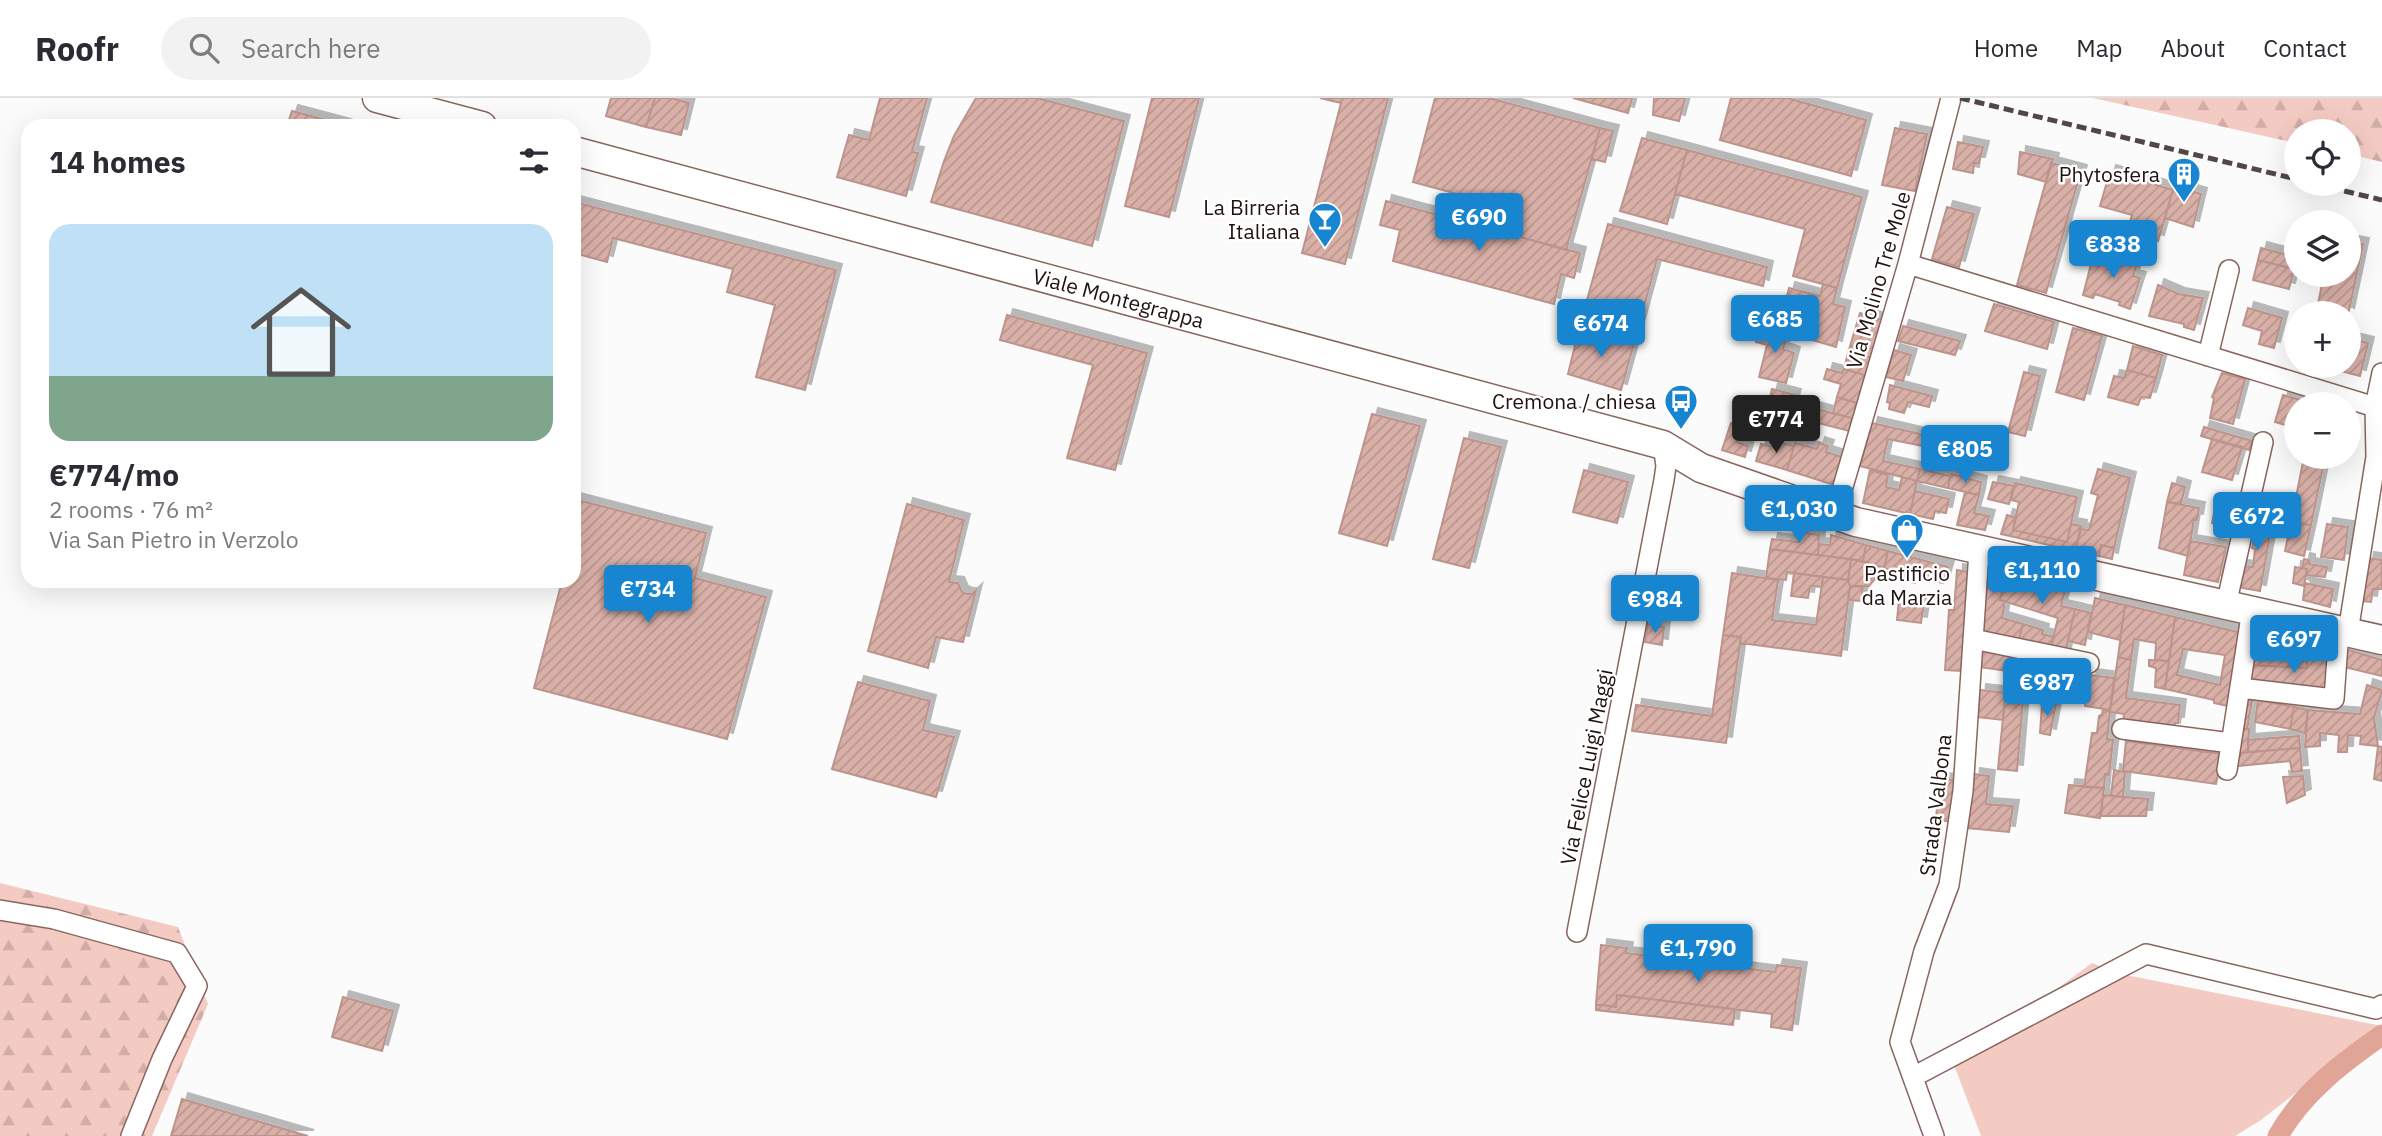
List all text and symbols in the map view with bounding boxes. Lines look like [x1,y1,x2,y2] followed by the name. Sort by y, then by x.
[161,17,651,80] search box
[35,27,119,70] text: Roofr
[185,29,223,67] icon: search
[241,31,380,65] text: Search here
[1974,32,2038,64] text: Home
[2076,32,2122,64] text: Map
[2160,32,2225,64] text: About
[2263,32,2347,64] text: Contact
[2284,119,2361,469] map controls
[2284,119,2361,196] button: locate
[49,142,186,181] text: 14 homes
[515,142,553,180] icon: filters
[2165,155,2203,204] building icon: Phytosfera
[2059,160,2160,188] place label: Phytosfera
[1839,188,1917,372] street label: Via Molino Tre Mole
[1203,193,1300,245] place label: La Birreria Italiana
[1438,194,1520,253] pin: €690
[1306,200,1344,249] bar icon: La Birreria Italiana
[1451,201,1507,231] text: €690
[2284,210,2361,287] button: layers
[2072,220,2154,280] pin: €838
[2085,228,2141,258] text: €838
[1030,261,1207,335] street label: Viale Montegrappa
[238,269,364,395] icon: home
[1734,296,1816,355] pin: €685
[1560,300,1642,359] pin: €674
[2284,301,2361,378] button: +
[1747,303,1803,333] text: €685
[1573,307,1629,337] text: €674
[1662,382,1700,431] bus stop icon: Cremona / chiesa
[1492,387,1656,415] place label: Cremona / chiesa
[2284,392,2361,469] button: −
[1735,396,1817,455] pin: €774
[1748,403,1804,433] text: €774
[1924,426,2006,485] pin: €805
[1937,433,1993,463] text: €805
[49,455,179,494] text: €774/mo
[1742,486,1856,545] pin: €1,030
[2216,492,2298,552] pin: €672
[1761,493,1837,523] text: €1,030
[49,494,213,524] text: 2 rooms · 76 m²
[2229,500,2285,530] text: €672
[1888,511,1926,560] shop icon: Pastificio da Marzia
[49,524,299,554] text: Via San Pietro in Verzolo
[1985,546,2099,606] pin: €1,110
[2004,554,2080,584] text: €1,110
[1862,559,1952,611] place label: Pastificio da Marzia
[607,566,689,625] pin: €734
[620,573,676,603] text: €734
[1614,575,1696,635] pin: €984
[1627,583,1683,613] text: €984
[2253,616,2335,675] pin: €697
[2266,623,2322,653] text: €697
[2006,658,2088,718] pin: €987
[1553,666,1619,868] street label: Via Felice Luigi Maggi
[2019,666,2075,696] text: €987
[1912,732,1958,878] street label: Strada Valbona
[1641,924,1755,984] pin: €1,790
[1660,932,1736,962] text: €1,790

